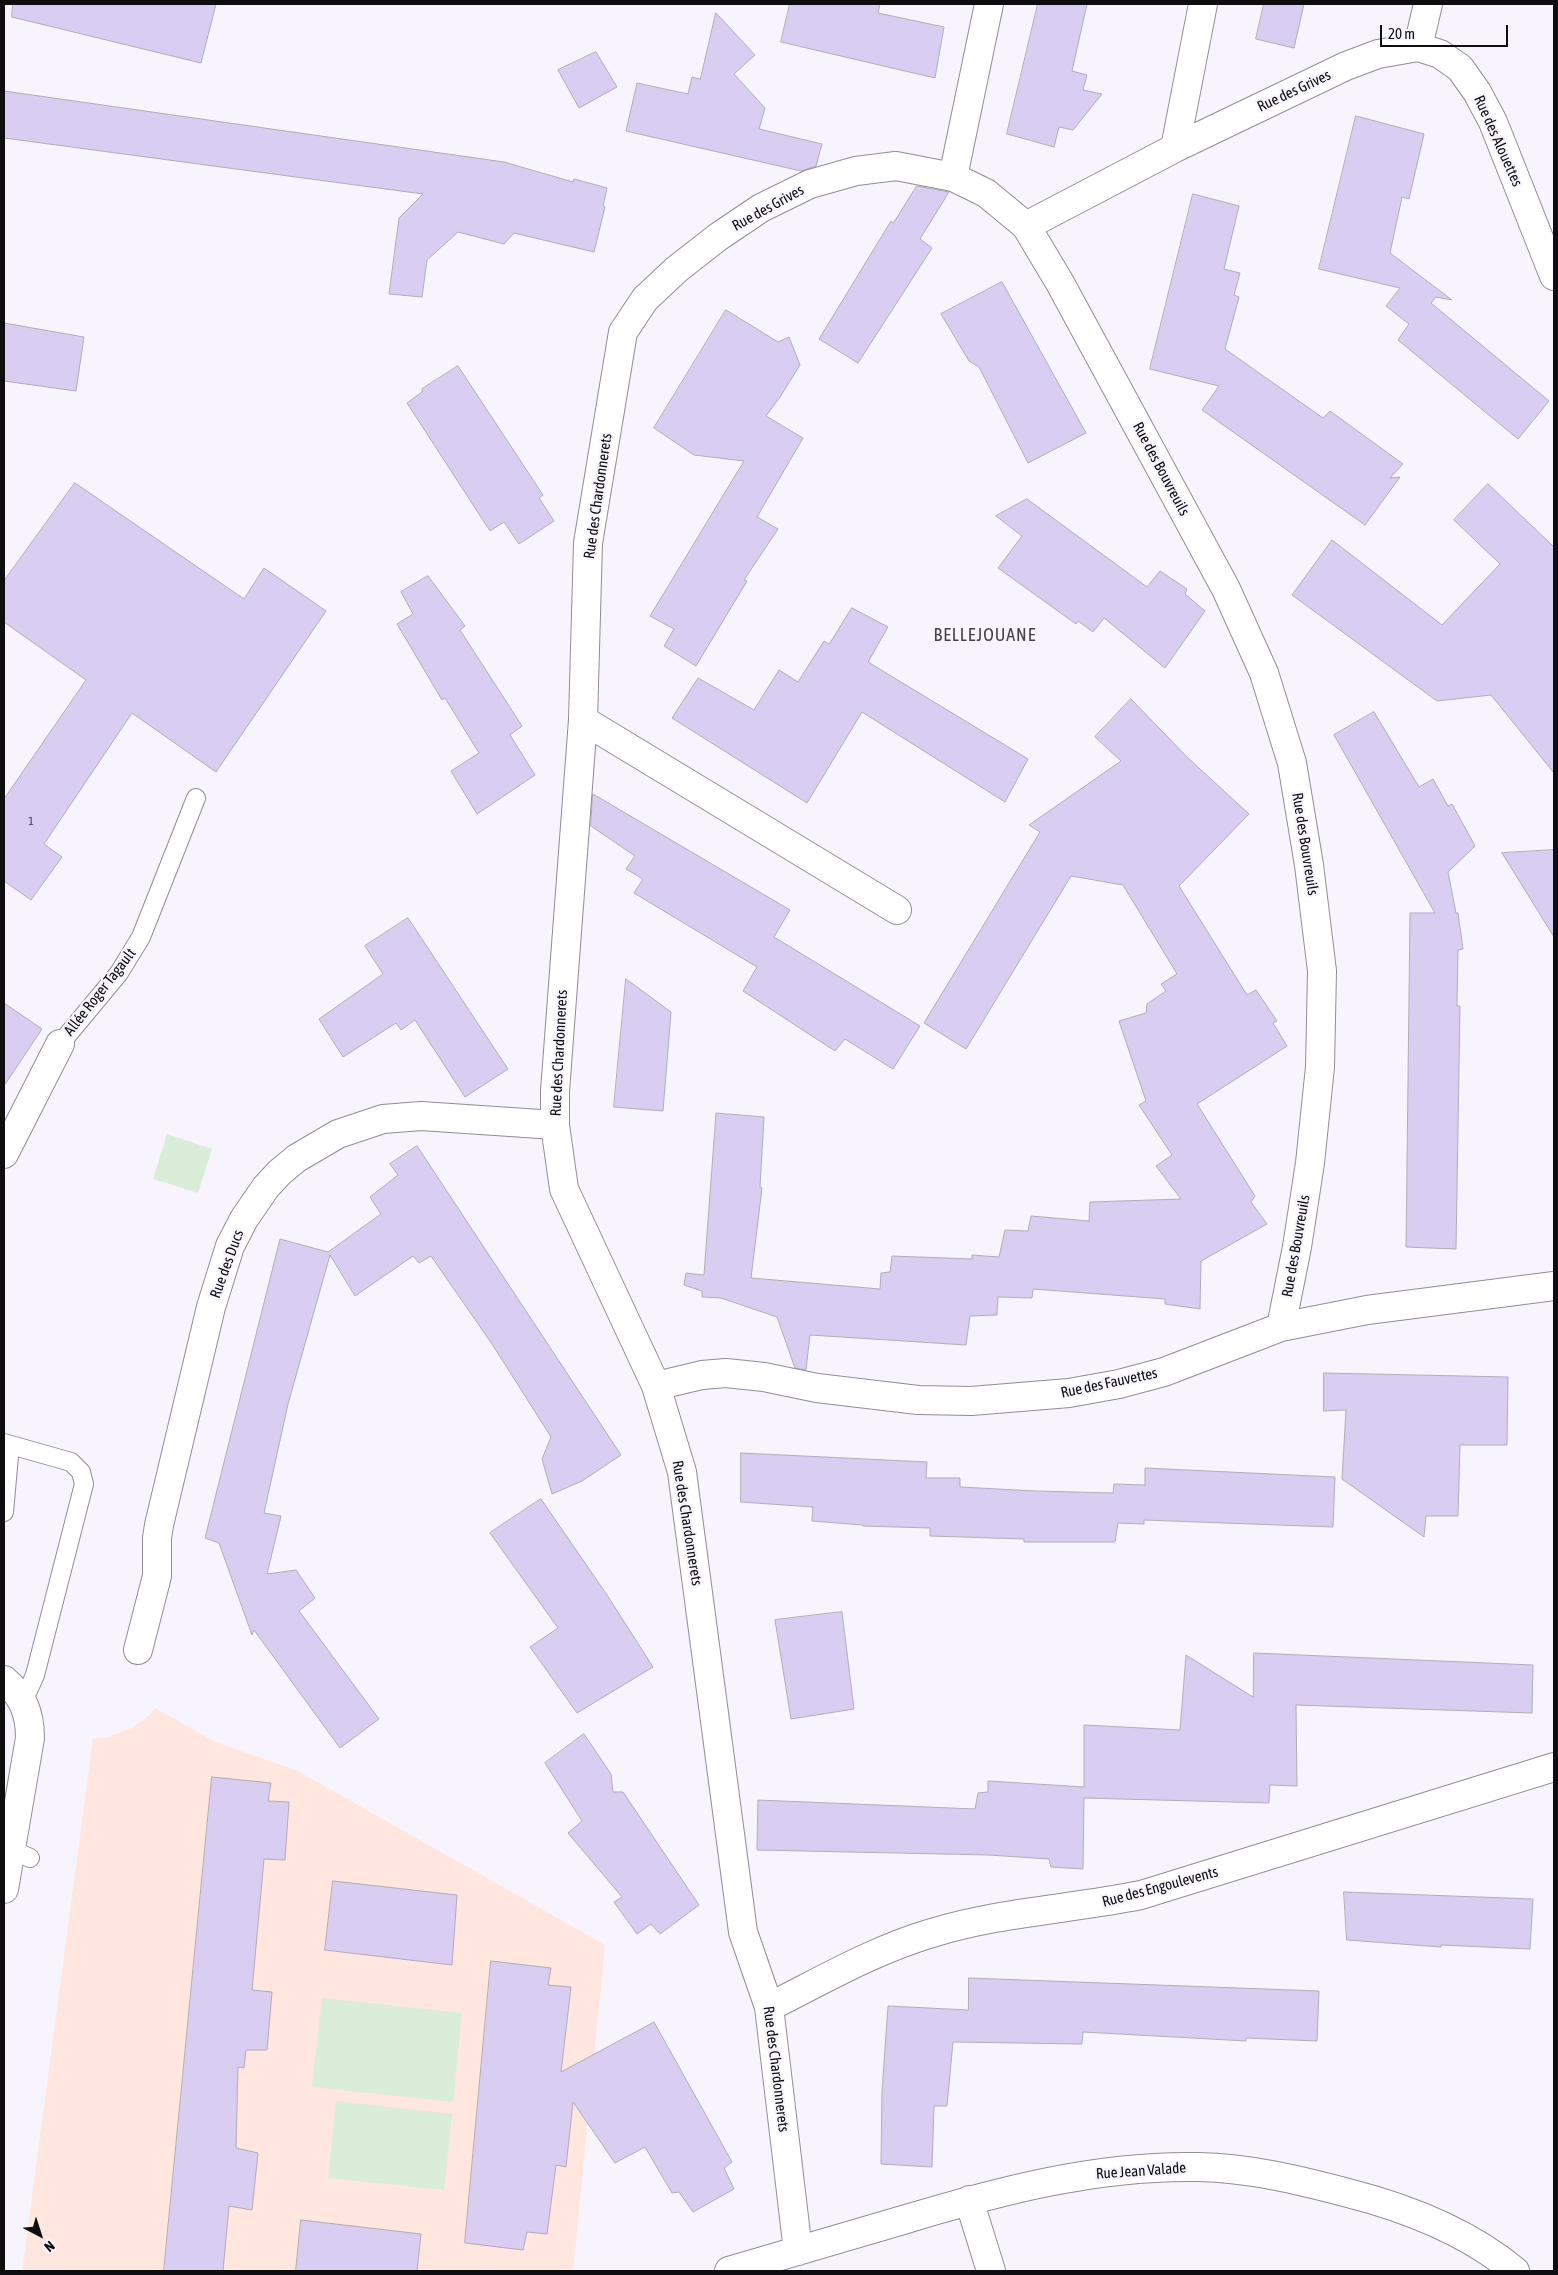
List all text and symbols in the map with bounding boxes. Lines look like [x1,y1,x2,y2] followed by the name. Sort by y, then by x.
[1383,15,1510,47] scale bar
[1388,25,1415,42] text: 20 m
[1254,66,1334,116] street label: Rue des Grives
[1470,93,1526,189] street label: Rue des Alouettes
[729,181,807,235] street label: Rue des Grives
[1129,419,1193,519] street label: Rue des Bouvreuils
[580,432,616,560] street label: Rue des Chardonnerets
[932,624,1038,646] district label: BELLEJOUANE
[1288,791,1322,897] street label: Rue des Bouvreuils
[28,814,34,828] house number: 1
[60,945,140,1039] street label: Allée Roger Tagault
[547,989,571,1117] street label: Rue des Chardonnerets
[1278,1193,1314,1299] street label: Rue des Bouvreuils
[206,1227,248,1301] street label: Rue des Ducs
[1059,1364,1159,1402] street label: Rue des Fauvettes
[668,1459,706,1587] street label: Rue des Chardonnerets
[1100,1863,1220,1911] street label: Rue des Engoulevents
[759,2005,793,2133] street label: Rue des Chardonnerets
[1095,2159,1187,2183] street label: Rue Jean Valade
[15,2210,65,2260] north arrow
[41,2238,58,2255] text: N

